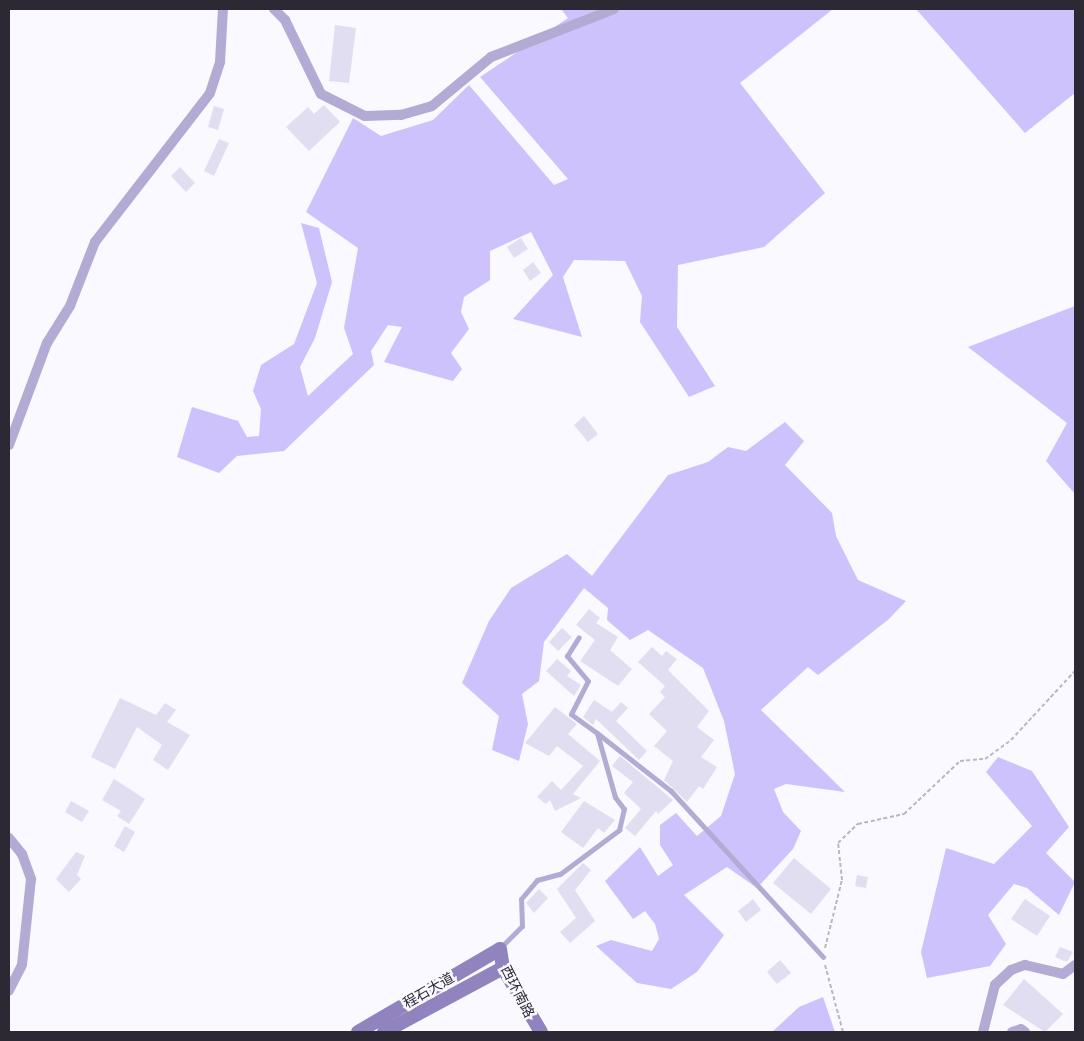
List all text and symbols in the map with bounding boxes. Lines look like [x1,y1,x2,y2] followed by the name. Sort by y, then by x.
[497,963,537,1021] street label: 西环南路
[401,970,457,1012] street label: 程石大道

